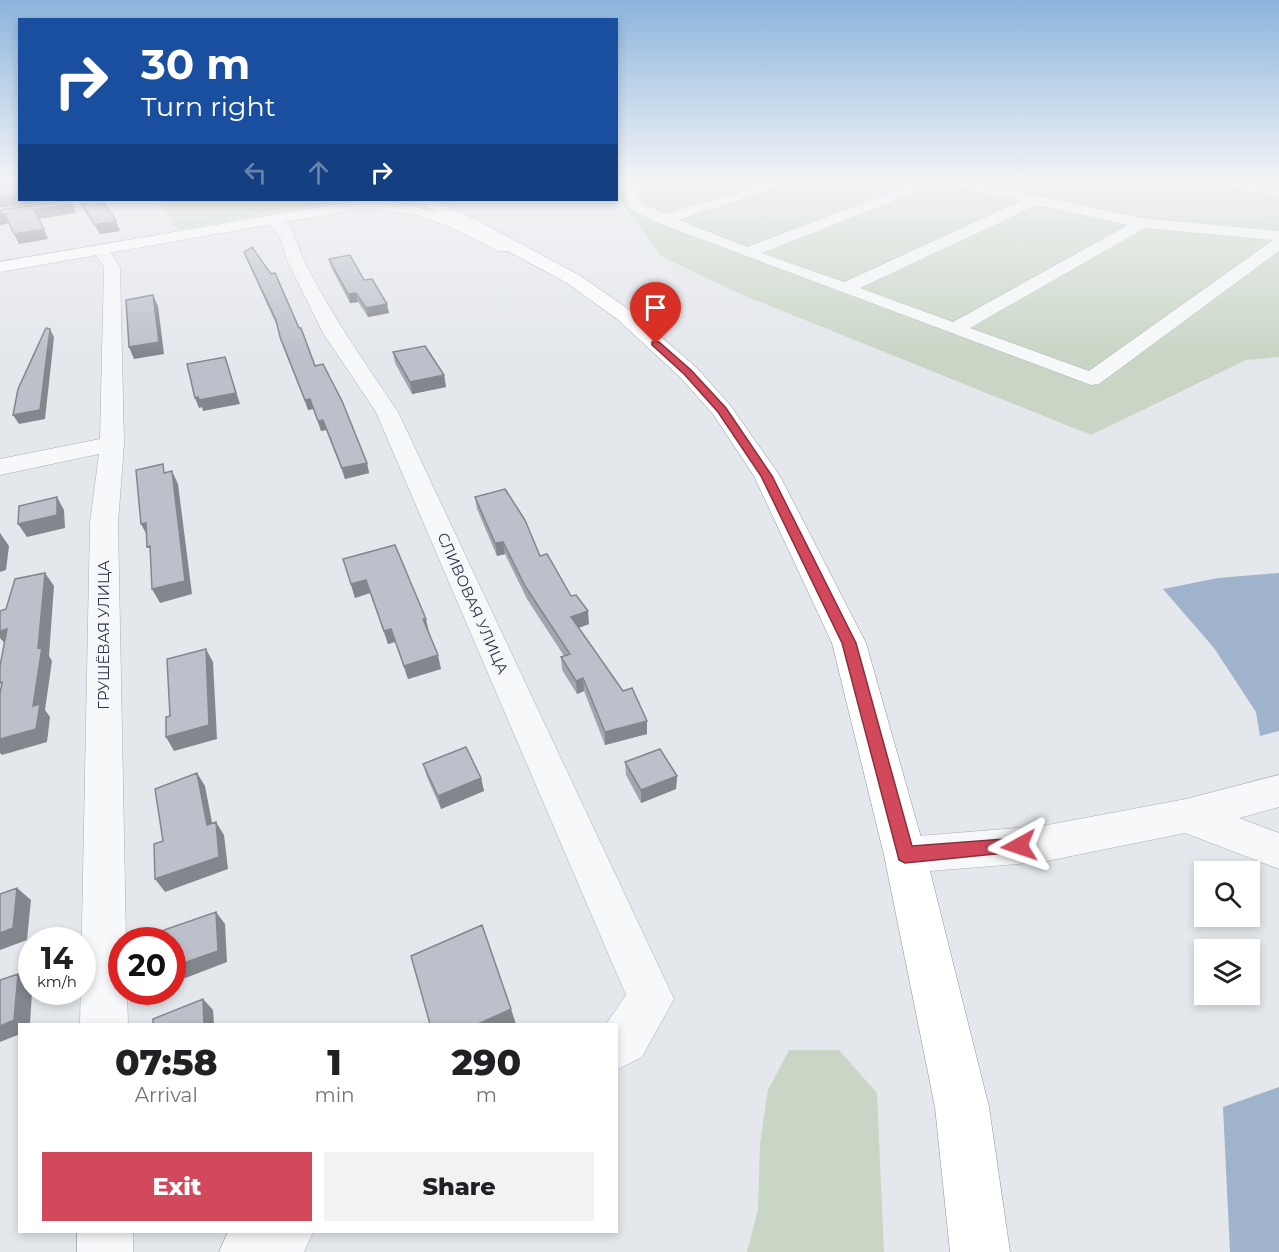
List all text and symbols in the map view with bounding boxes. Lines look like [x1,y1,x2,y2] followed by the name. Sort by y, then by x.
[141,38,250,90] text: 30 m
[42,42,120,120] icon: right
[141,90,276,123] text: Turn right
[239,156,272,189] icon: left
[302,156,335,189] icon: ahead
[365,156,398,189] icon: right
[630,282,681,344] pin
[639,291,672,324] icon: arrive
[433,529,513,677] street label: СЛИВОВАЯ УЛИЦА
[94,560,113,710] street label: ГРУШЁВАЯ УЛИЦА
[987,814,1051,878] position arrow
[1194,861,1260,1005] map controls
[1194,861,1260,927] button: search
[108,927,186,1005] speed limit sign: 20
[1194,939,1260,1005] button: layers
[41,940,73,977] text: 14
[37,972,77,991] text: km/h
[115,1040,218,1084] text: 07:58
[327,1040,342,1084] text: 1
[452,1040,521,1084] text: 290
[135,1083,198,1107] text: Arrival
[315,1083,355,1107] text: min
[476,1083,497,1107] text: m
[42,1152,312,1221] button: Exit
[324,1152,594,1221] button: Share

